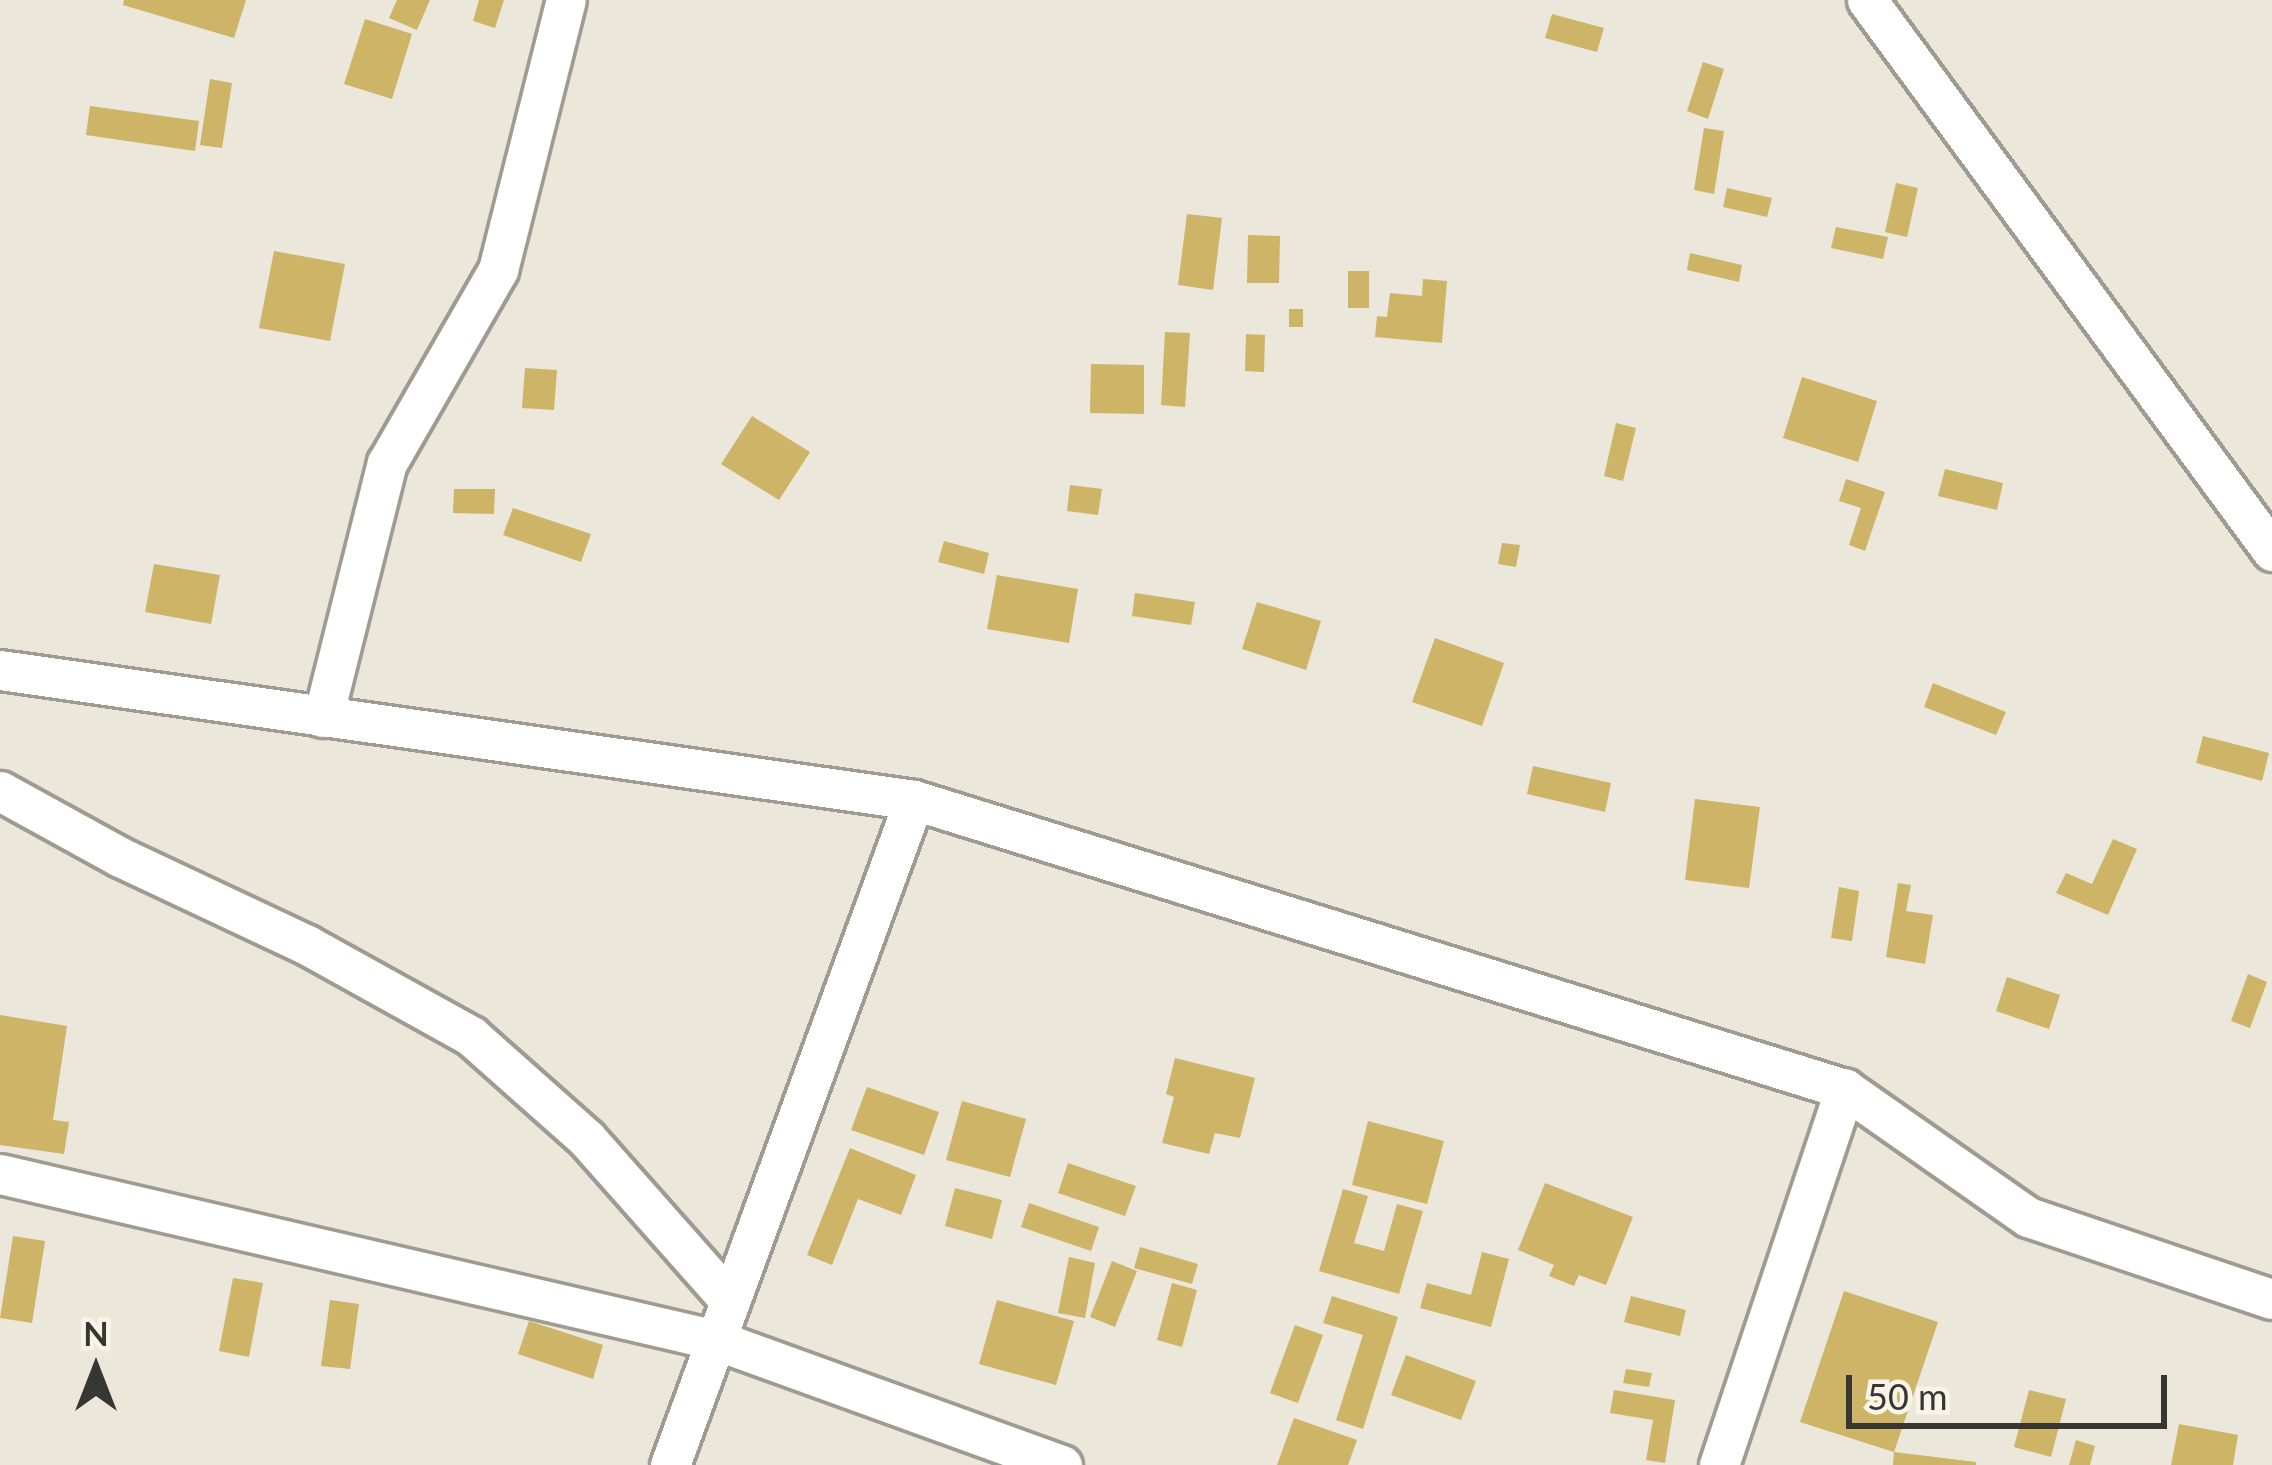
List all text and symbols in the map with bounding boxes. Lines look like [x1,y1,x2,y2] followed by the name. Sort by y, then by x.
[36,1309,156,1429] north arrow
[83,1313,109,1353] text: N
[1852,1351,2173,1425] scale bar
[1867,1374,1948,1418] text: 50 m

